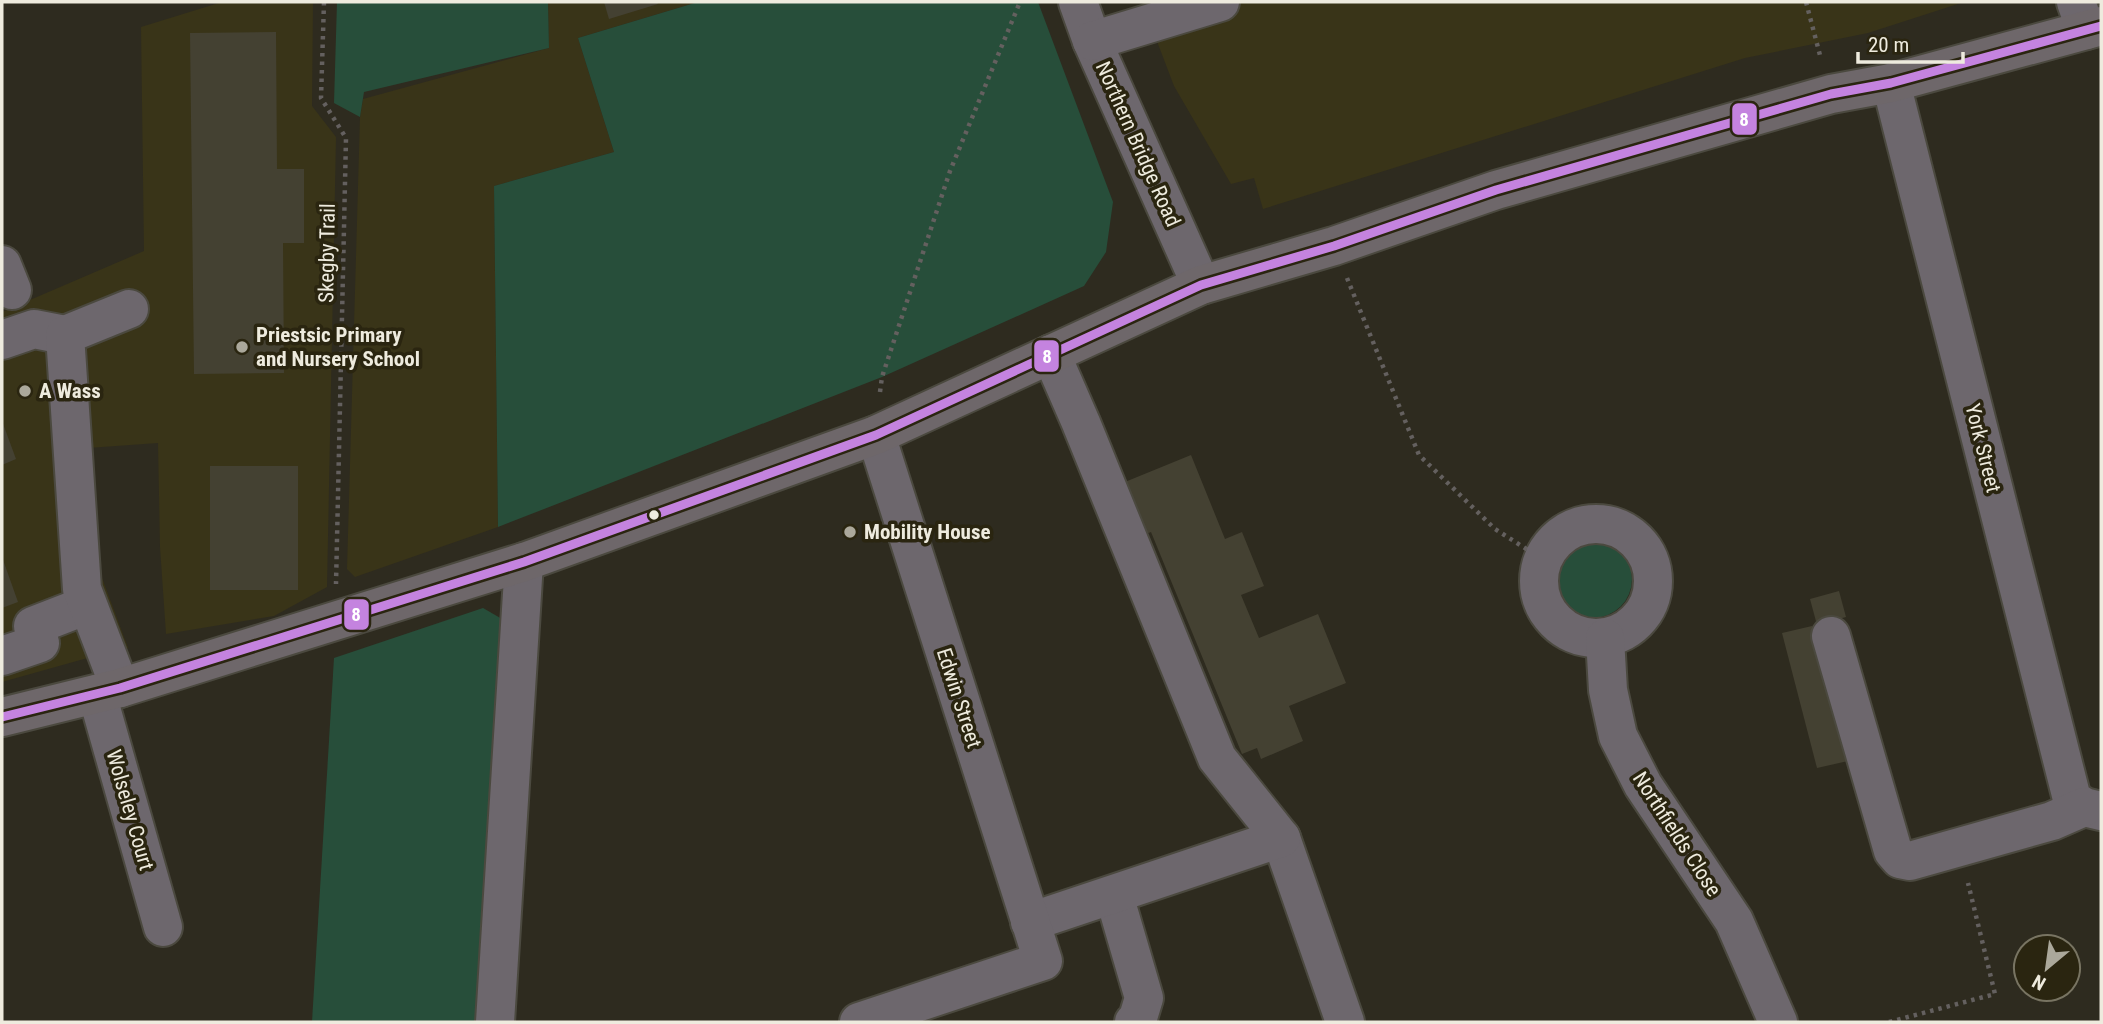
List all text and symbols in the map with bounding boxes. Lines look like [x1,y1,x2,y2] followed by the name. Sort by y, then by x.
[1858,21,1963,65] scale bar
[1868,33,1909,57] text: 20 m
[1091,58,1185,230] street label: Northern Bridge Road
[1731,102,1758,136] line badge: 8
[1739,108,1749,131] text: 8
[314,203,340,303] street label: Skegby Trail
[256,323,420,371] place label: Priestsic Primary and Nursery School
[234,339,250,355] marker: Priestsic Primary and Nursery School
[1033,339,1060,373] line badge: 8
[1042,345,1052,368] text: 8
[39,379,101,403] place label: A Wass
[17,383,33,399] marker: A Wass
[1960,401,2006,495] street label: York Street
[647,508,661,522] unlabelled marker
[864,520,991,544] place label: Mobility House
[842,524,858,540] marker: Mobility House
[343,598,370,631] line badge: 8
[351,603,361,626] text: 8
[932,645,986,751] street label: Edwin Street
[101,747,159,873] street label: Wolseley Court
[1628,767,1726,901] street label: Northfields Close
[2012,933,2082,1003] north arrow
[2028,970,2050,995] text: N

